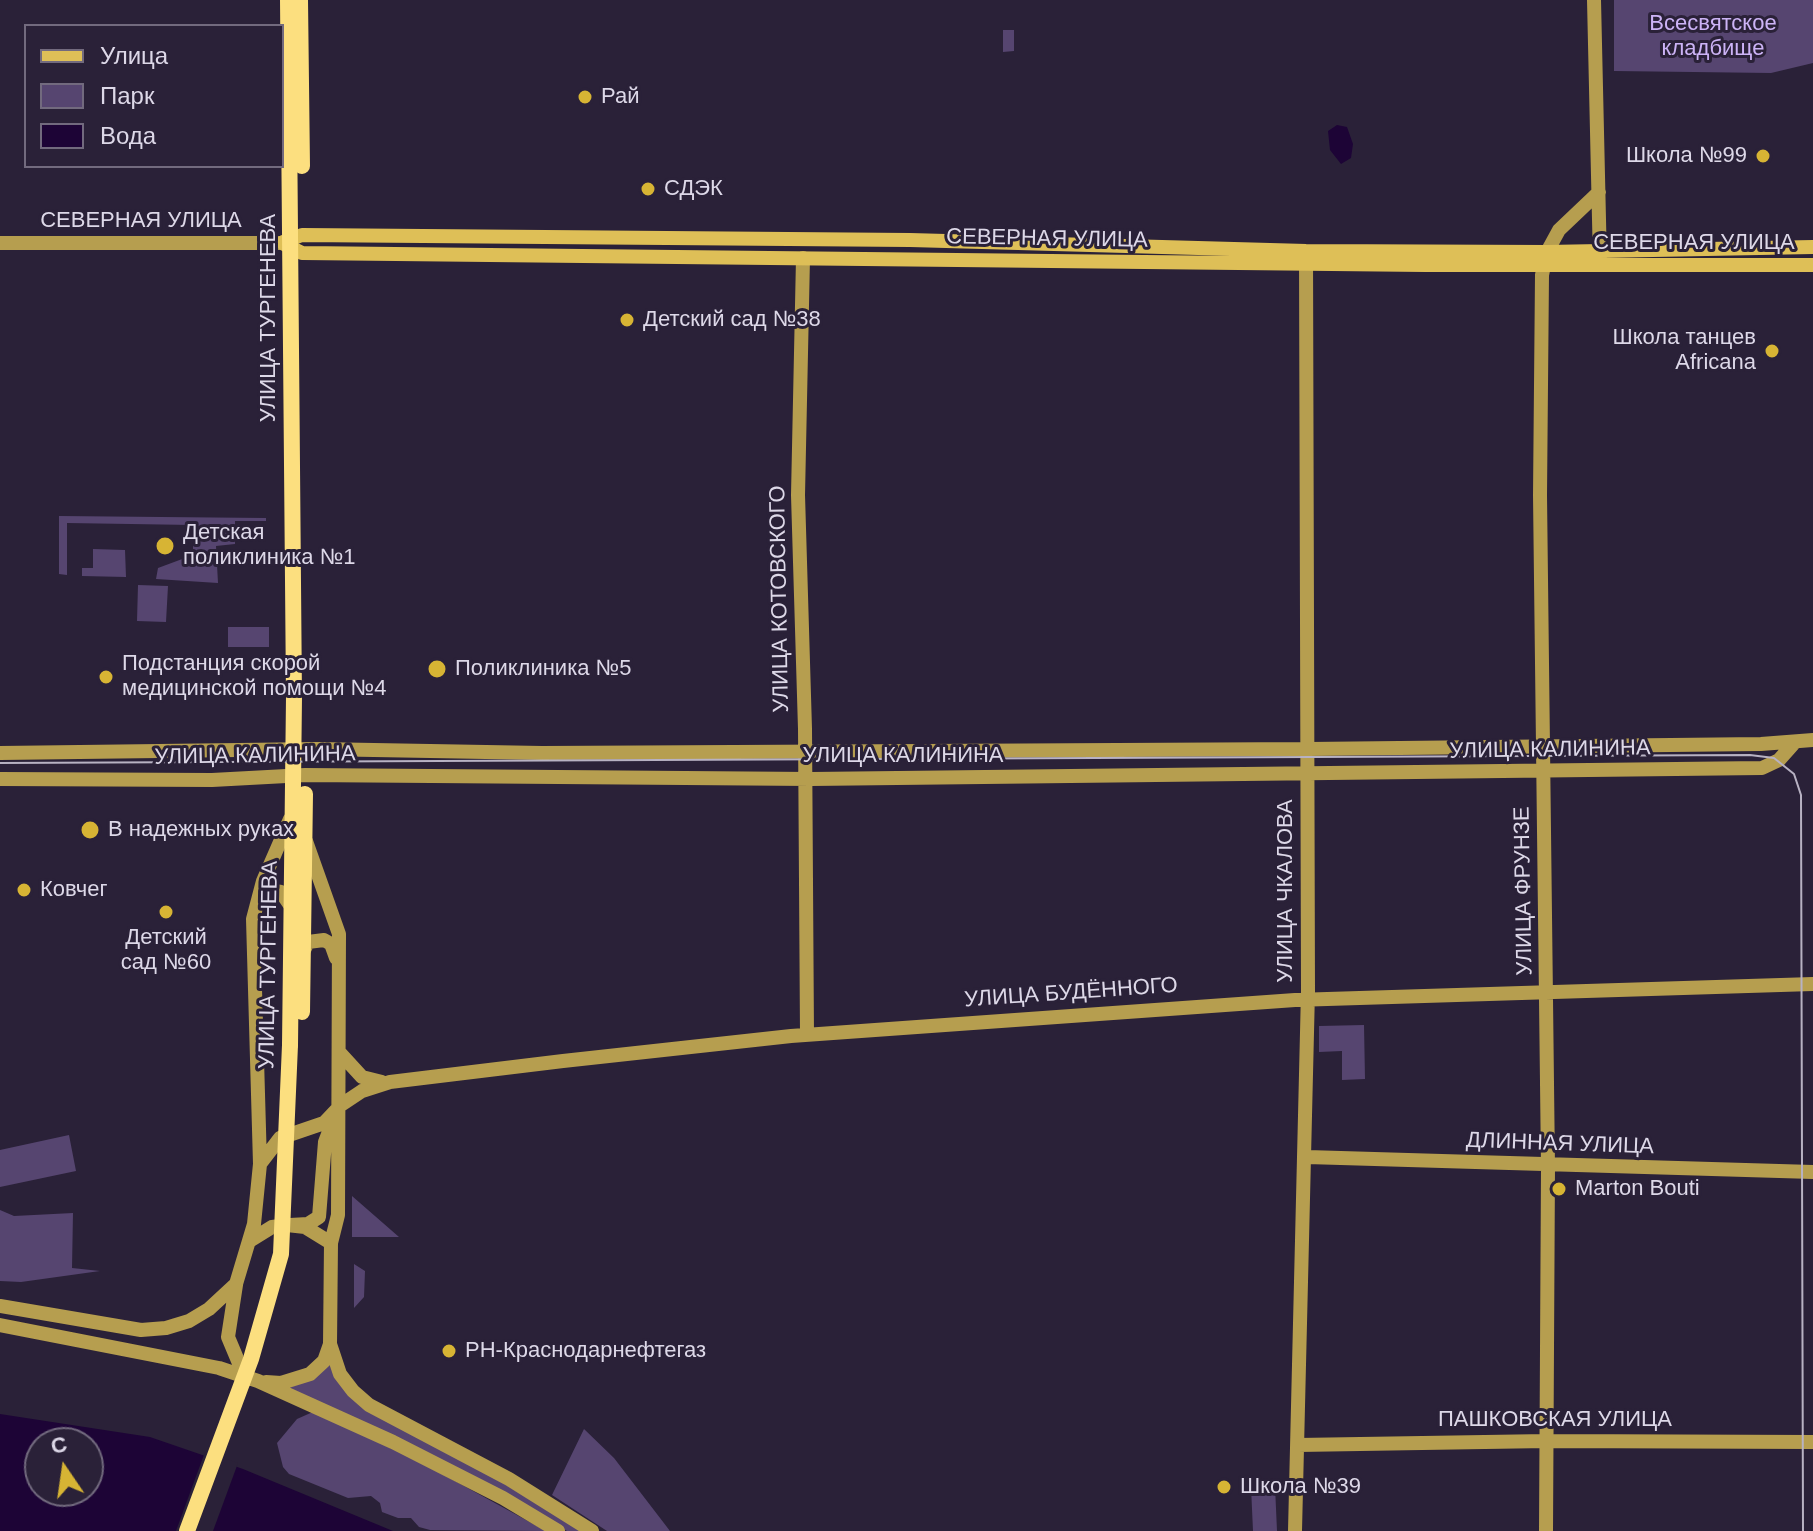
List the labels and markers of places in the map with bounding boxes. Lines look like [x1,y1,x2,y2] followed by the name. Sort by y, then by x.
[601,84,639,110] place label: Рай
[576,88,594,106] marker: Рай
[1626,143,1747,169] place label: Школа №99
[1754,147,1772,165] marker: Школа №99
[664,176,723,202] place label: СДЭК
[639,180,657,198] marker: СДЭК
[643,307,821,333] place label: Детский сад №38
[618,311,636,329] marker: Детский сад №38
[1613,325,1756,376] place label: Школа танцев Africana
[1763,342,1781,360] marker: Школа танцев Africana
[183,520,356,572] place label: Детская поликлиника №1
[154,535,176,557] marker: Детская поликлиника №1
[122,651,386,702] place label: Подстанция скорой медицинской помощи №4
[455,656,631,682] place label: Поликлиника №5
[426,658,448,680] marker: Поликлиника №5
[97,668,115,686] marker: Подстанция скорой медицинской помощи №4
[108,817,294,843] place label: В надежных руках
[79,819,101,841] marker: В надежных руках
[40,877,107,903] place label: Ковчег
[15,881,33,899] marker: Ковчег
[157,903,175,921] marker: Детский сад №60
[121,925,211,976] place label: Детский сад №60
[1575,1176,1700,1202] place label: Marton Bouti
[1550,1180,1568,1198] marker: Marton Bouti
[465,1338,706,1364] place label: РН-Краснодарнефтегаз
[440,1342,458,1360] marker: РН-Краснодарнефтегаз
[1240,1474,1361,1500] place label: Школа №39
[1215,1478,1233,1496] marker: Школа №39

